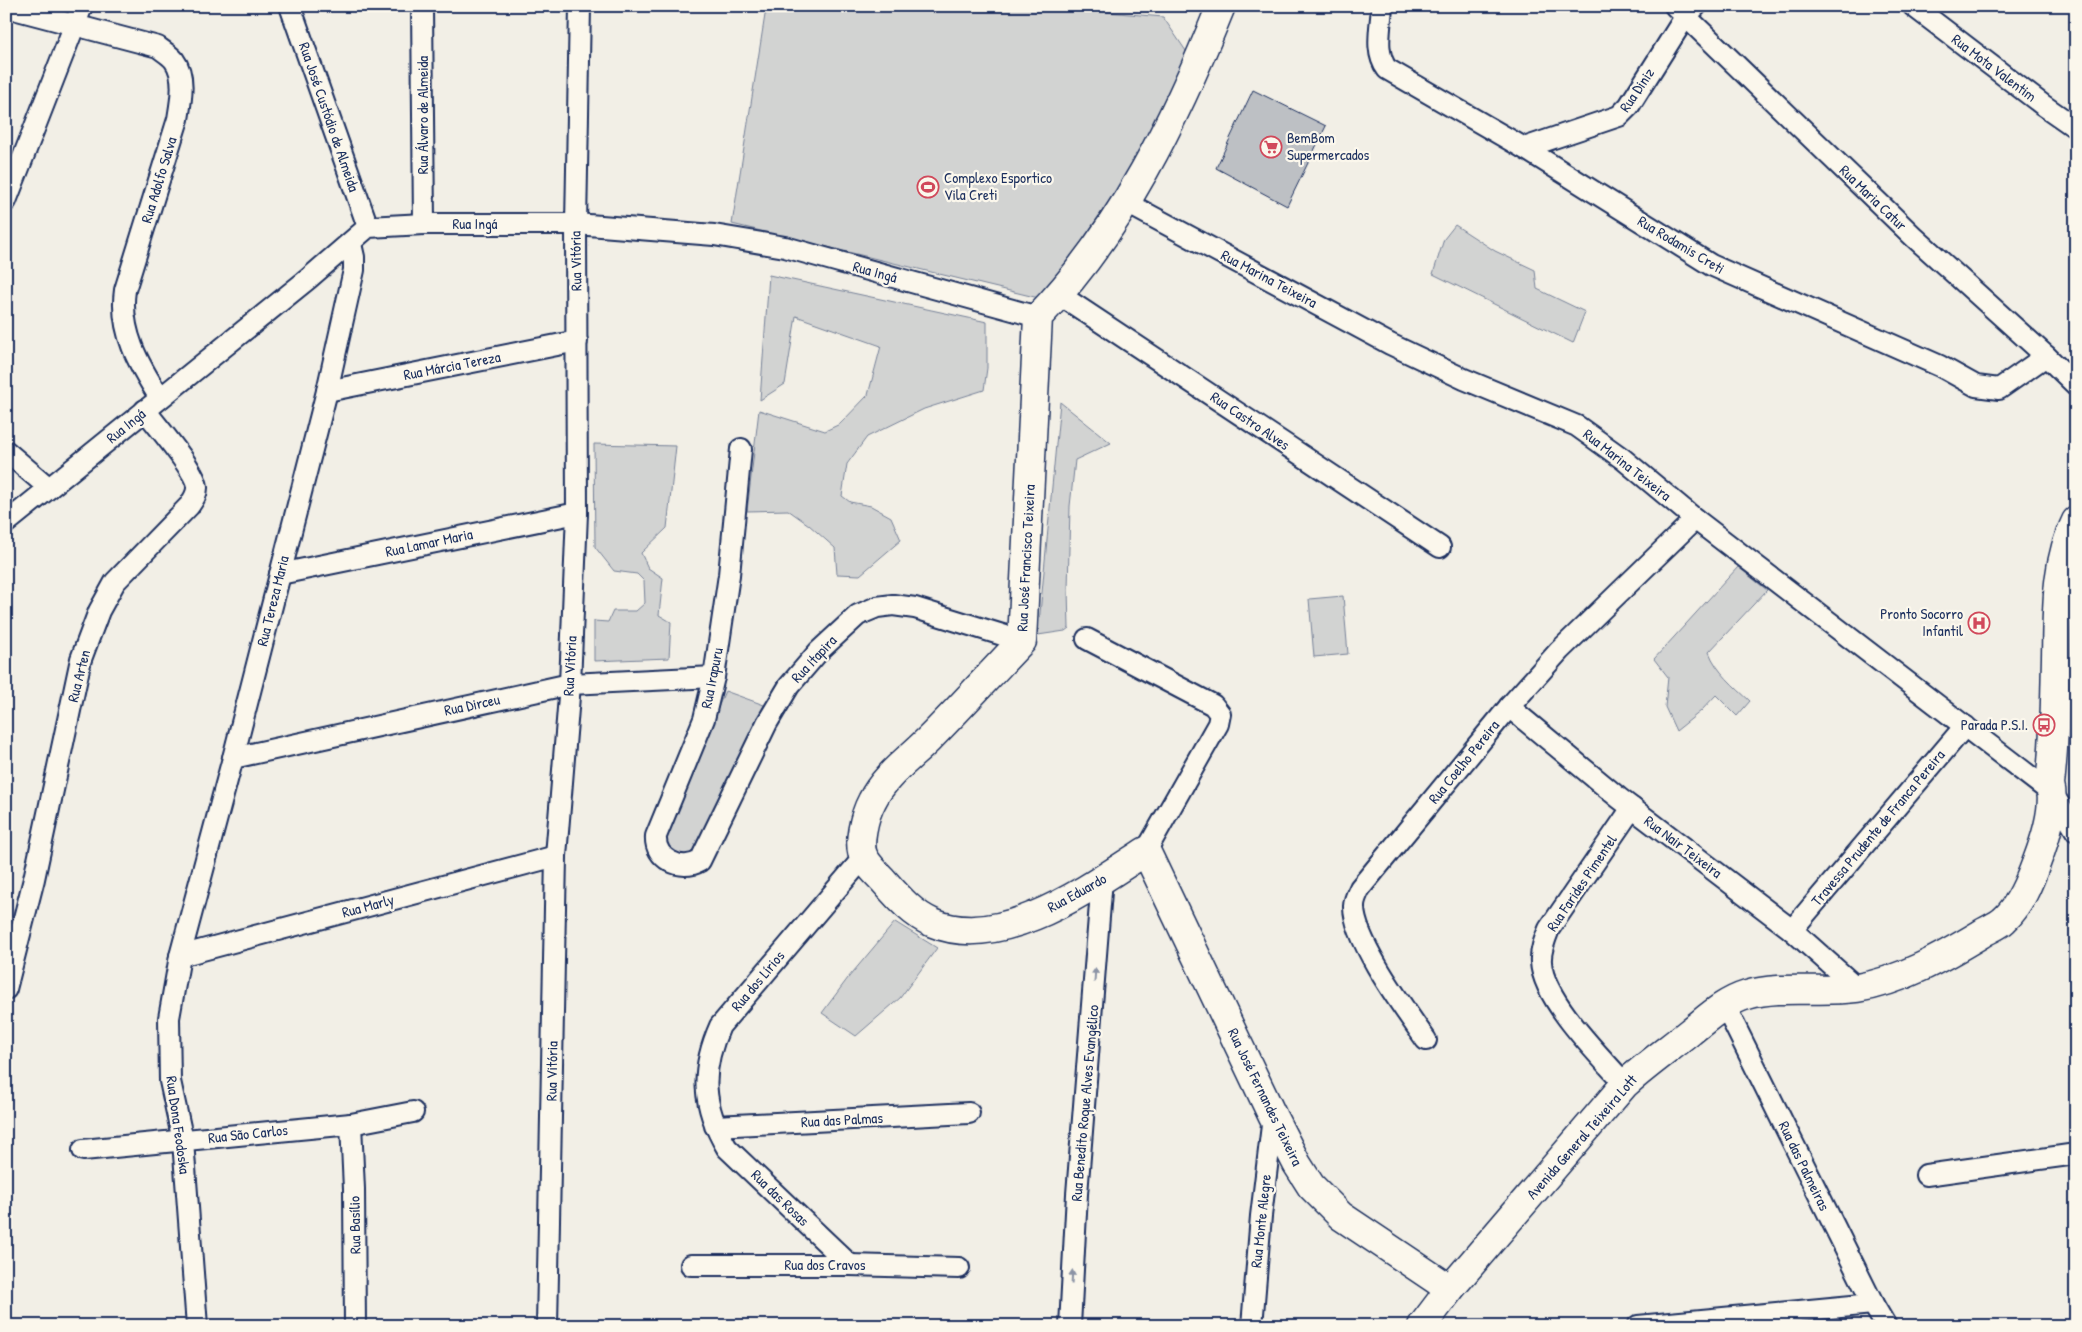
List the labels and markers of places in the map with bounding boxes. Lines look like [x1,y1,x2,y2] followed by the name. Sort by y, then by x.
[1287,127,1370,165] place label: BemBom Supermercados
[1259,135,1283,159] supermarket icon: BemBom Supermercados
[944,167,1052,205] place label: Complexo Esportico Vila Creti
[916,175,940,199] sports icon: Complexo Esportico Vila Creti
[1880,603,1963,641] place label: Pronto Socorro Infantil
[1967,611,1991,635] hospital icon: Pronto Socorro Infantil
[2032,713,2056,737] bus stop icon: Parada P.S.I.
[1961,714,2028,735] place label: Parada P.S.I.

